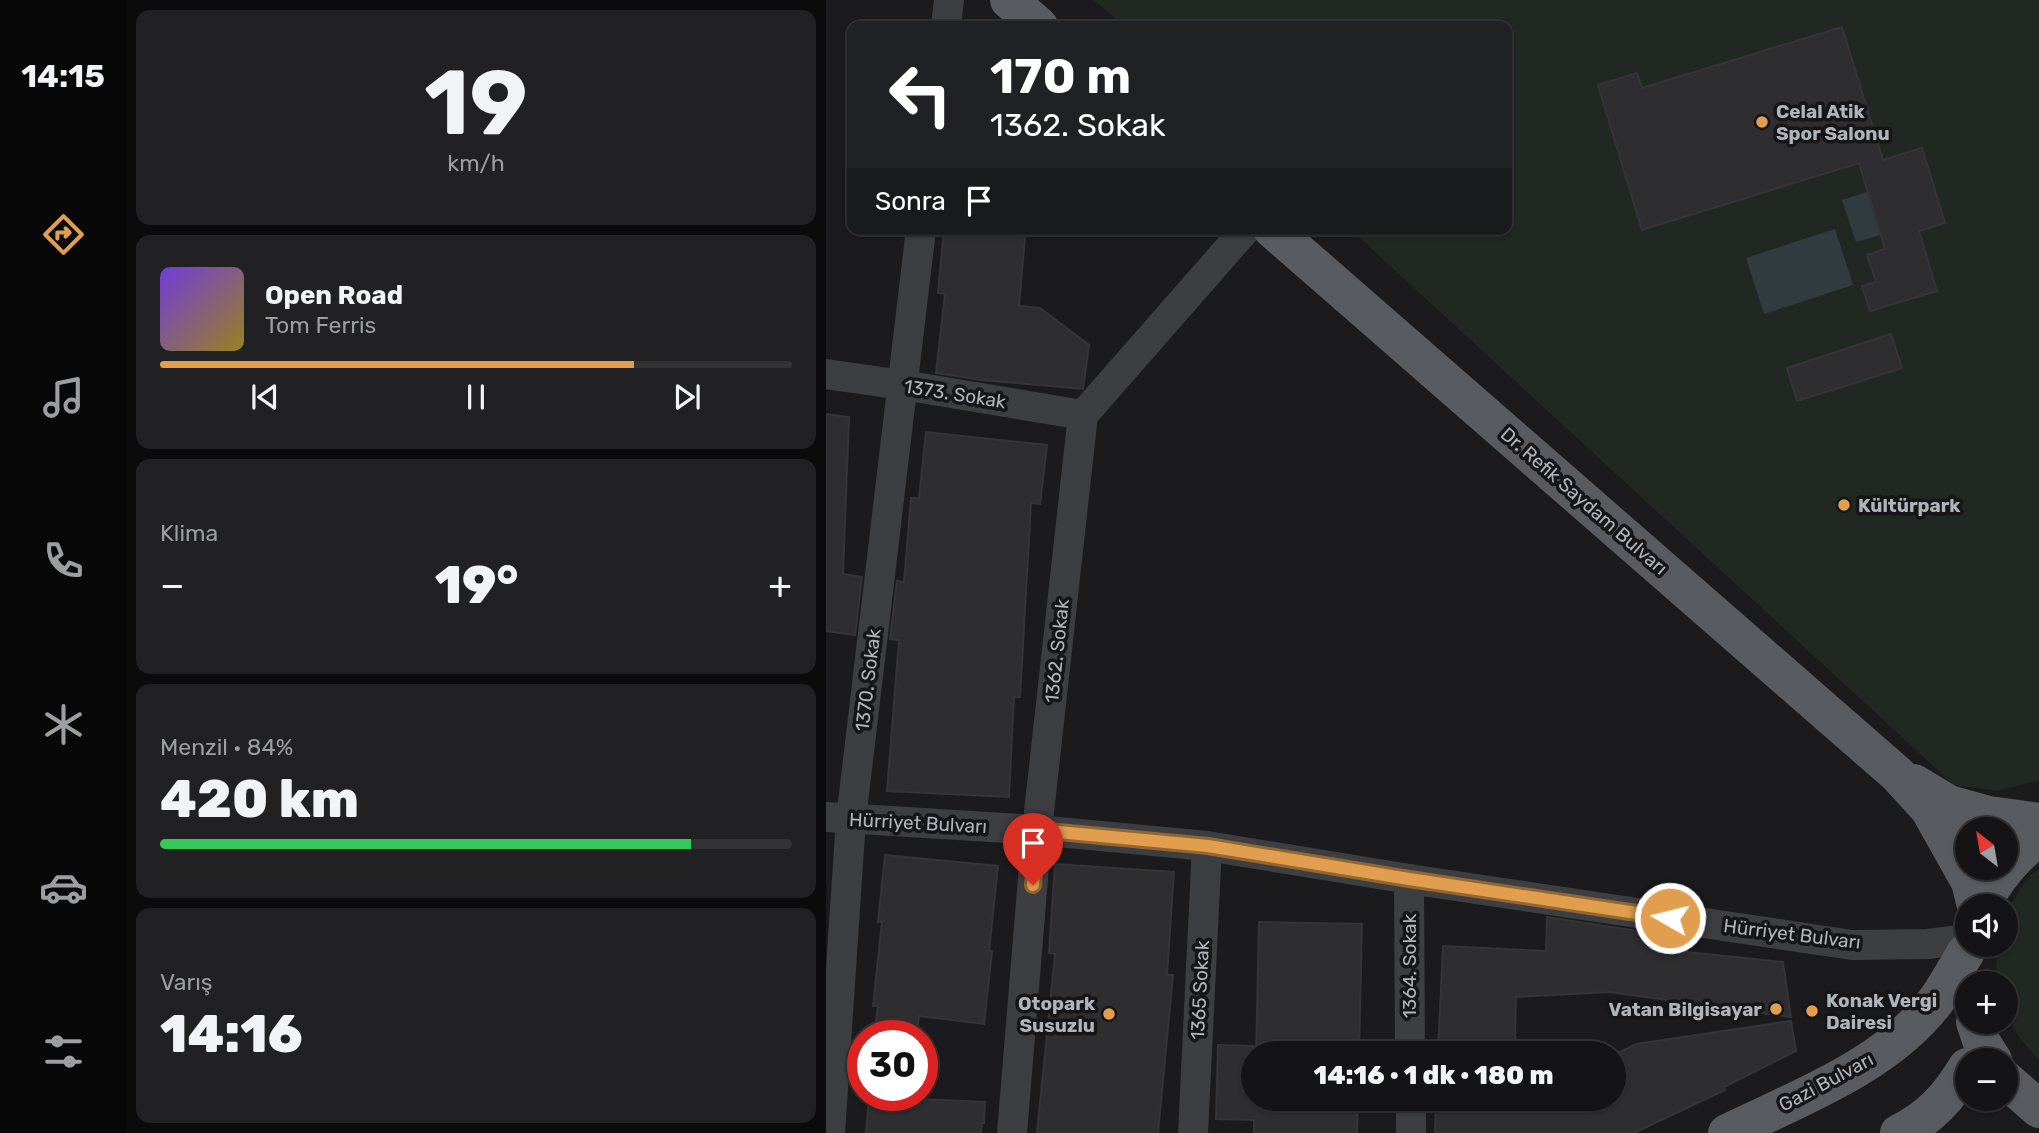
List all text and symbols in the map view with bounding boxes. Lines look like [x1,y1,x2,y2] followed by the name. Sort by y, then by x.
[990,47,1131,105] text: 170 m
[424,49,528,157] text: 19
[875,49,966,140] icon: left
[21,57,105,95] text: 14:15
[1776,100,1890,145] place label: Celal Atik Spor Salonu
[990,106,1166,144] text: 1362. Sokak
[1754,114,1770,130] marker: Celal Atik Spor Salonu
[447,149,505,177] text: km/h
[960,182,998,220] icon: arrive
[875,186,946,217] text: Sonra
[39,210,88,259] icon: directions
[265,280,403,311] text: Open Road
[265,311,376,339] text: Tom Ferris
[39,373,88,422] icon: music
[902,375,1008,413] street label: 1373. Sokak
[246,378,284,416] icon: previous
[457,378,495,416] icon: pause
[668,378,706,416] icon: next
[1496,422,1672,580] street label: Dr. Refik Saydam Bulvarı
[1858,494,1960,517] place label: Kültürpark
[1836,497,1852,513] marker: Kültürpark
[160,519,218,547] text: Klima
[39,536,88,585] icon: phone
[435,554,518,616] text: 19°
[160,562,185,608] text: −
[768,562,792,608] text: +
[1040,598,1074,704] street label: 1362. Sokak
[850,627,886,733] street label: 1370. Sokak
[39,700,88,749] icon: climate
[160,733,293,761] text: Menzil · 84%
[160,768,359,830] text: 420 km
[848,808,988,838] street label: Hürriyet Bulvarı
[1003,813,1063,885] pin
[1955,817,2018,880] north arrow
[1955,817,2018,1111] map controls
[1014,824,1052,862] icon: arrive
[39,863,88,912] icon: car
[1633,881,1707,955] position arrow
[1955,894,2018,957] button: sound
[1398,914,1421,1018] street label: 1364. Sokak
[1722,914,1862,954] street label: Hürriyet Bulvarı
[1186,939,1214,1040] street label: 1365 Sokak
[160,968,213,996] text: Varış
[1955,971,2018,1034] button: +
[1826,989,1937,1034] place label: Konak Vergi Dairesi
[1018,992,1095,1037] place label: Otopark Susuzlu
[1609,998,1762,1021] place label: Vatan Bilgisayar
[1768,1001,1784,1017] marker: Vatan Bilgisayar
[160,1003,303,1065] text: 14:16
[1804,1003,1820,1019] marker: Konak Vergi Dairesi
[1101,1006,1117,1022] marker: Otopark Susuzlu
[847,1020,938,1111] speed limit sign: 30
[39,1027,88,1076] icon: filters
[1775,1048,1877,1116] street label: Gazi Bulvarı
[1955,1048,2018,1111] button: −
[1313,1060,1554,1091] text: 14:16 · 1 dk · 180 m

